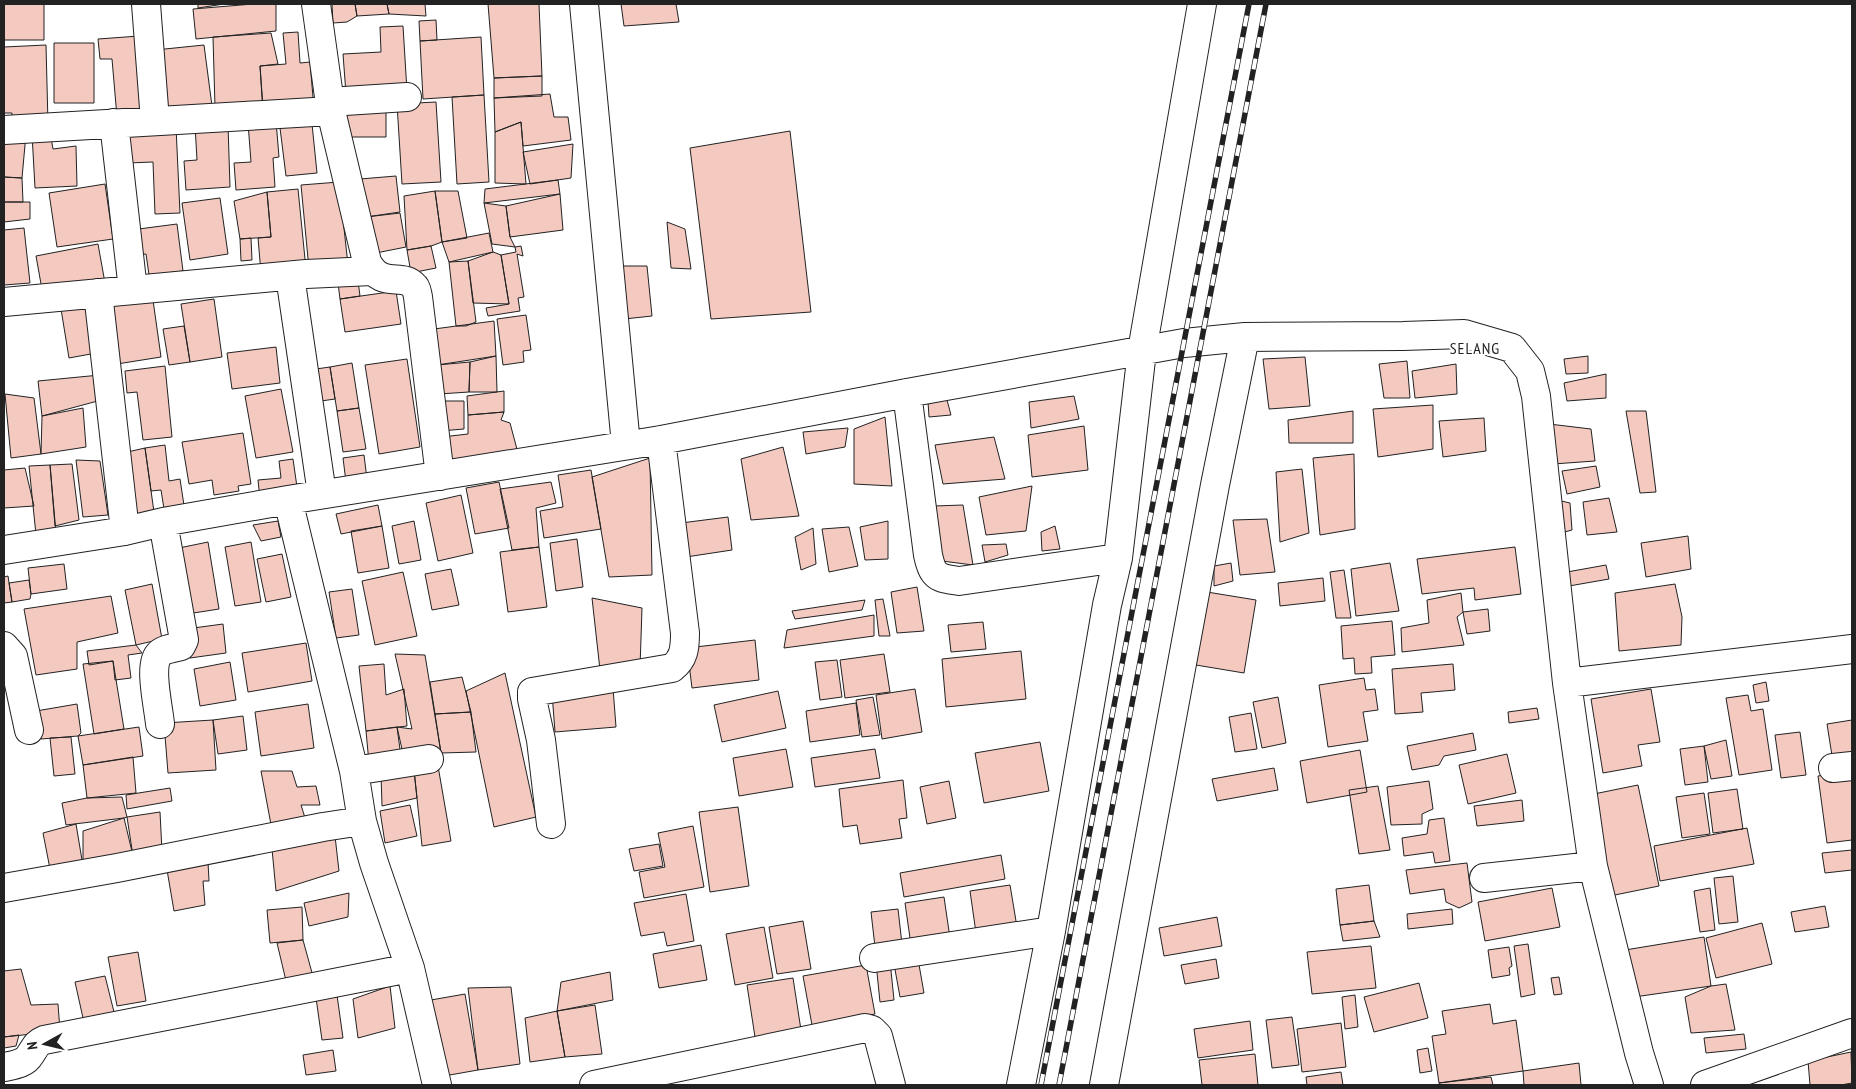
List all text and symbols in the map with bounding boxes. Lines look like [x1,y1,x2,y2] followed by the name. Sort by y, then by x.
[1450,338,1500,358] district label: SELANG
[20,1019,70,1069] north arrow
[23,1041,42,1051] text: N

